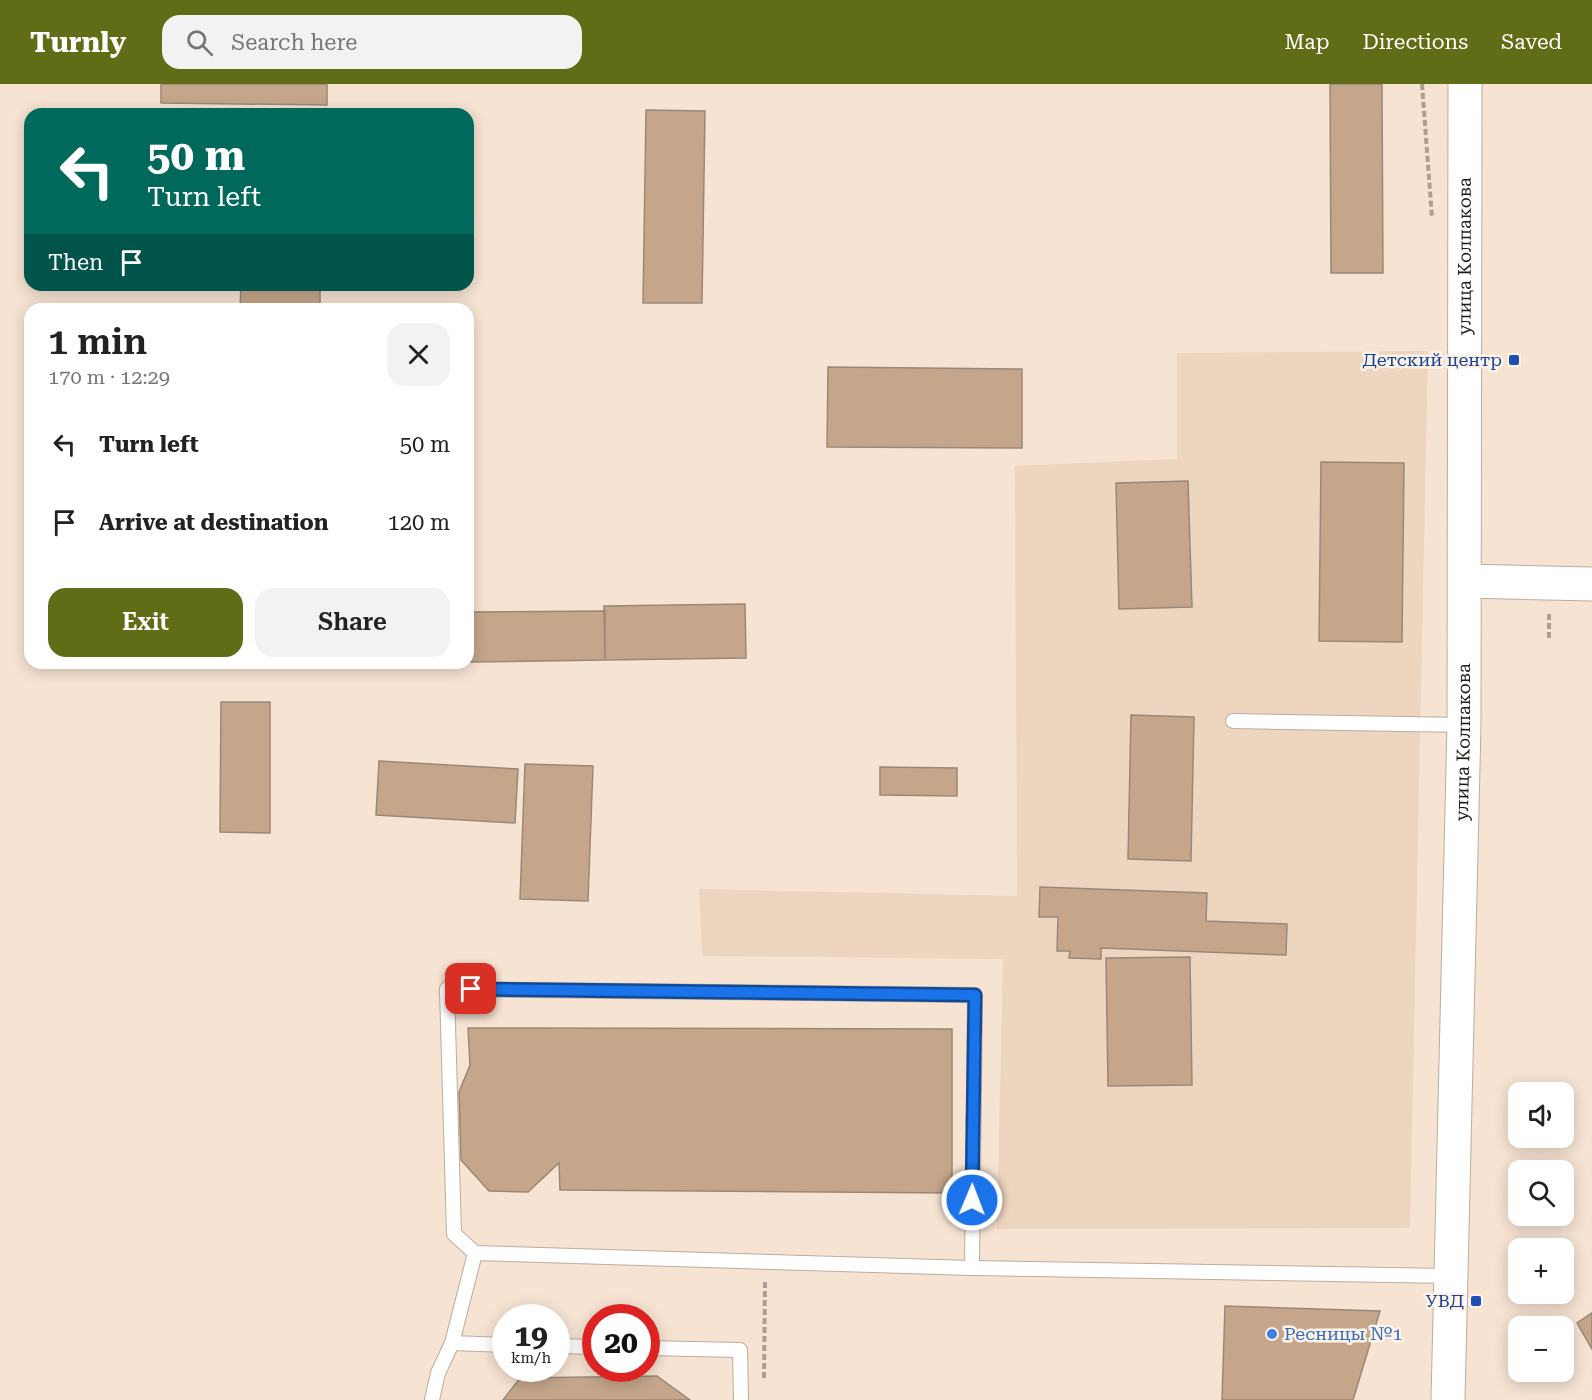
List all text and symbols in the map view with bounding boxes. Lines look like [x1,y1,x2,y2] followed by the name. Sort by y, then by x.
[162,15,582,69] search box
[30,26,126,59] text: Turnly
[183,26,216,59] icon: search
[231,30,357,55] text: Search here
[1285,30,1329,54] text: Map
[1362,30,1468,54] text: Directions
[1501,30,1562,54] text: Saved
[147,131,245,180] text: 50 m
[48,132,126,210] icon: left
[1454,177,1475,335] street label: улица Колпакова
[147,181,261,213] text: Turn left
[115,246,148,279] icon: arrive
[48,250,103,275] text: Then
[48,321,147,363] text: 1 min
[387,323,450,386] button: close
[1363,349,1502,370] place label: Детский центр
[1507,353,1521,367] marker: Детский центр
[48,365,170,389] text: 170 m · 12:29
[48,428,81,461] icon: left
[99,432,199,457] text: Turn left
[400,432,450,457] text: 50 m
[48,506,81,539] icon: arrive
[99,510,328,535] text: Arrive at destination
[387,510,450,535] text: 120 m
[48,588,243,657] button: Exit
[255,588,450,657] button: Share
[1451,663,1474,821] street label: улица Колпакова
[445,963,496,1014] pin
[454,972,487,1005] icon: arrive
[1508,1082,1574,1382] map controls
[1508,1082,1574,1148] button: sound
[1508,1160,1574,1226] button: search
[940,1168,1004,1232] position arrow
[1508,1238,1574,1304] button: +
[1426,1290,1464,1311] place label: УВД
[1469,1294,1483,1308] marker: УВД
[582,1304,660,1382] speed limit sign: 20
[1508,1316,1574,1382] button: −
[514,1318,548,1353] text: 19
[1284,1323,1403,1344] place label: Ресницы №1
[1265,1327,1279,1341] marker: Ресницы №1
[511,1349,551,1367] text: km/h

